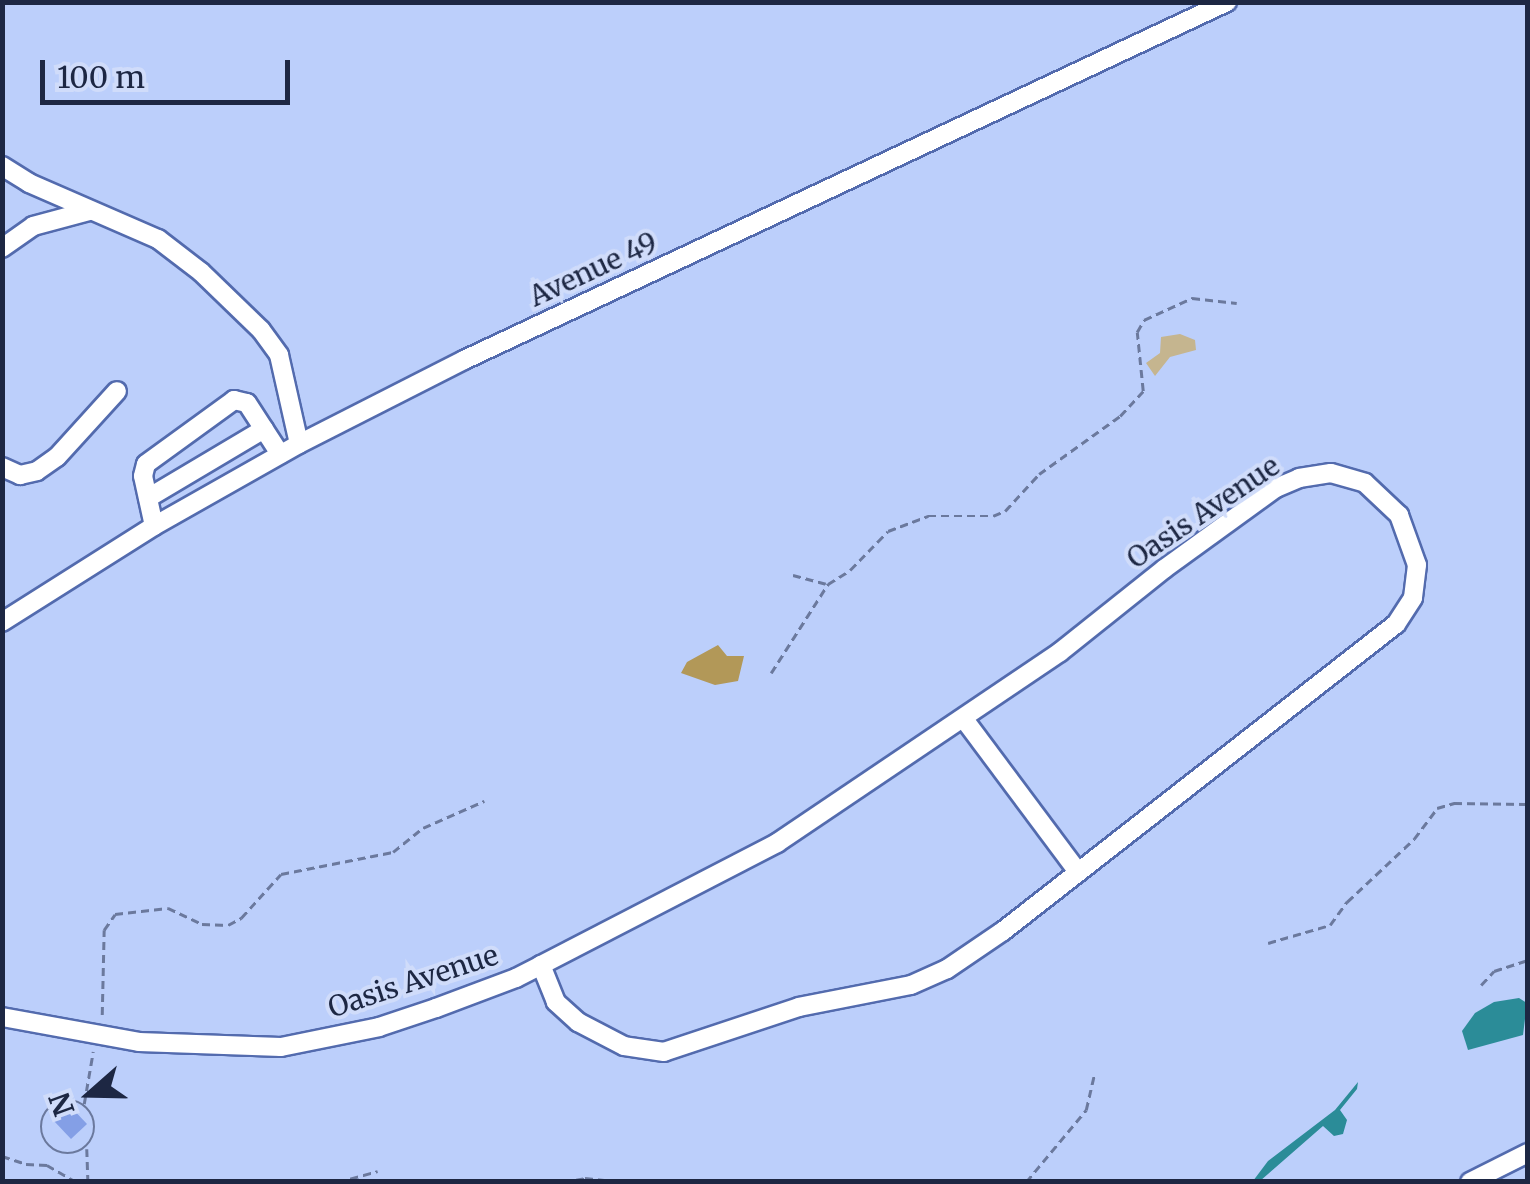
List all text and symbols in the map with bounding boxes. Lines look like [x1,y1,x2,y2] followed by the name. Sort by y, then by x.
[45,40,295,102] scale bar
[57,58,145,96] text: 100 m
[524,225,662,313] street label: Avenue 49
[1120,449,1286,575] street label: Oasis Avenue
[324,938,502,1024] street label: Oasis Avenue
[40,1044,140,1144] north arrow
[41,1088,83,1121] text: N

